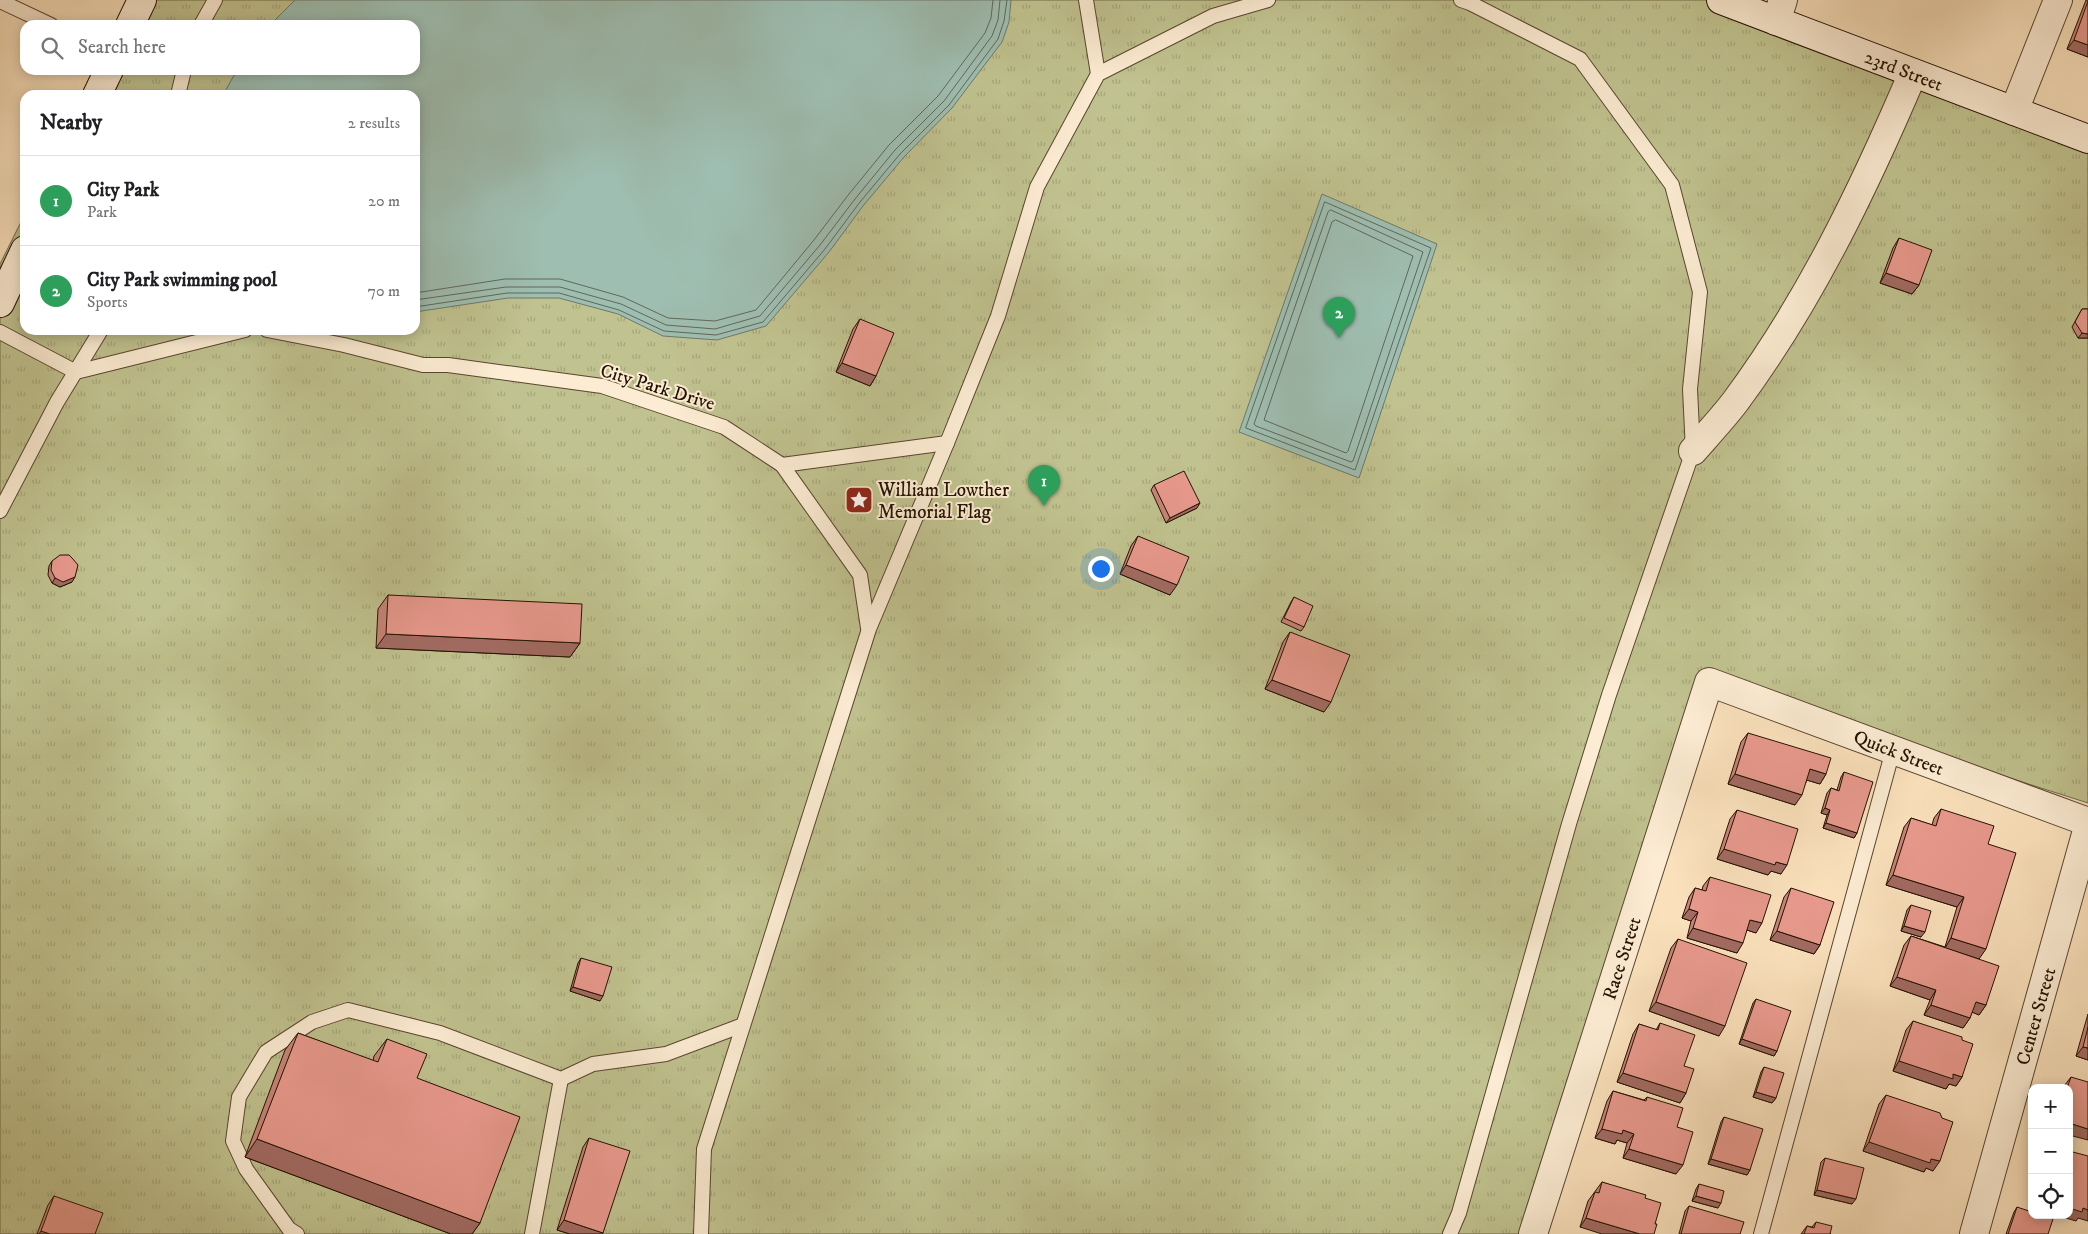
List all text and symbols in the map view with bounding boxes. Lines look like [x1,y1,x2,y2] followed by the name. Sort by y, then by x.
[20,20,420,75] search box
[38,34,66,62] icon: search
[78,36,166,59] text: Search here
[1861,46,1946,97] street label: 23rd Street
[40,110,102,136] text: Nearby
[348,113,400,133] text: 2 results
[87,179,159,202] text: City Park
[53,191,59,211] text: 1
[368,191,400,211] text: 20 m
[87,202,117,222] text: Park
[87,269,277,292] text: City Park swimming pool
[52,281,60,301] text: 2
[368,281,400,301] text: 70 m
[87,292,128,312] text: Sports
[1323,297,1355,338] pin: 2
[598,359,718,416] street label: City Park Drive
[1028,465,1060,506] pin: 1
[877,479,1009,524] place label: William Lowther Memorial Flag
[844,485,874,515] place icon: William Lowther Memorial Flag
[1088,556,1114,582] your location
[1850,726,1947,781] street label: Quick Street
[1598,914,1647,1003] street label: Race Street
[2012,965,2061,1068] street label: Center Street
[2028,1084,2073,1219] map controls
[2028,1084,2073,1129] button: +
[2028,1129,2073,1174] button: −
[2028,1174,2073,1219] button: locate

